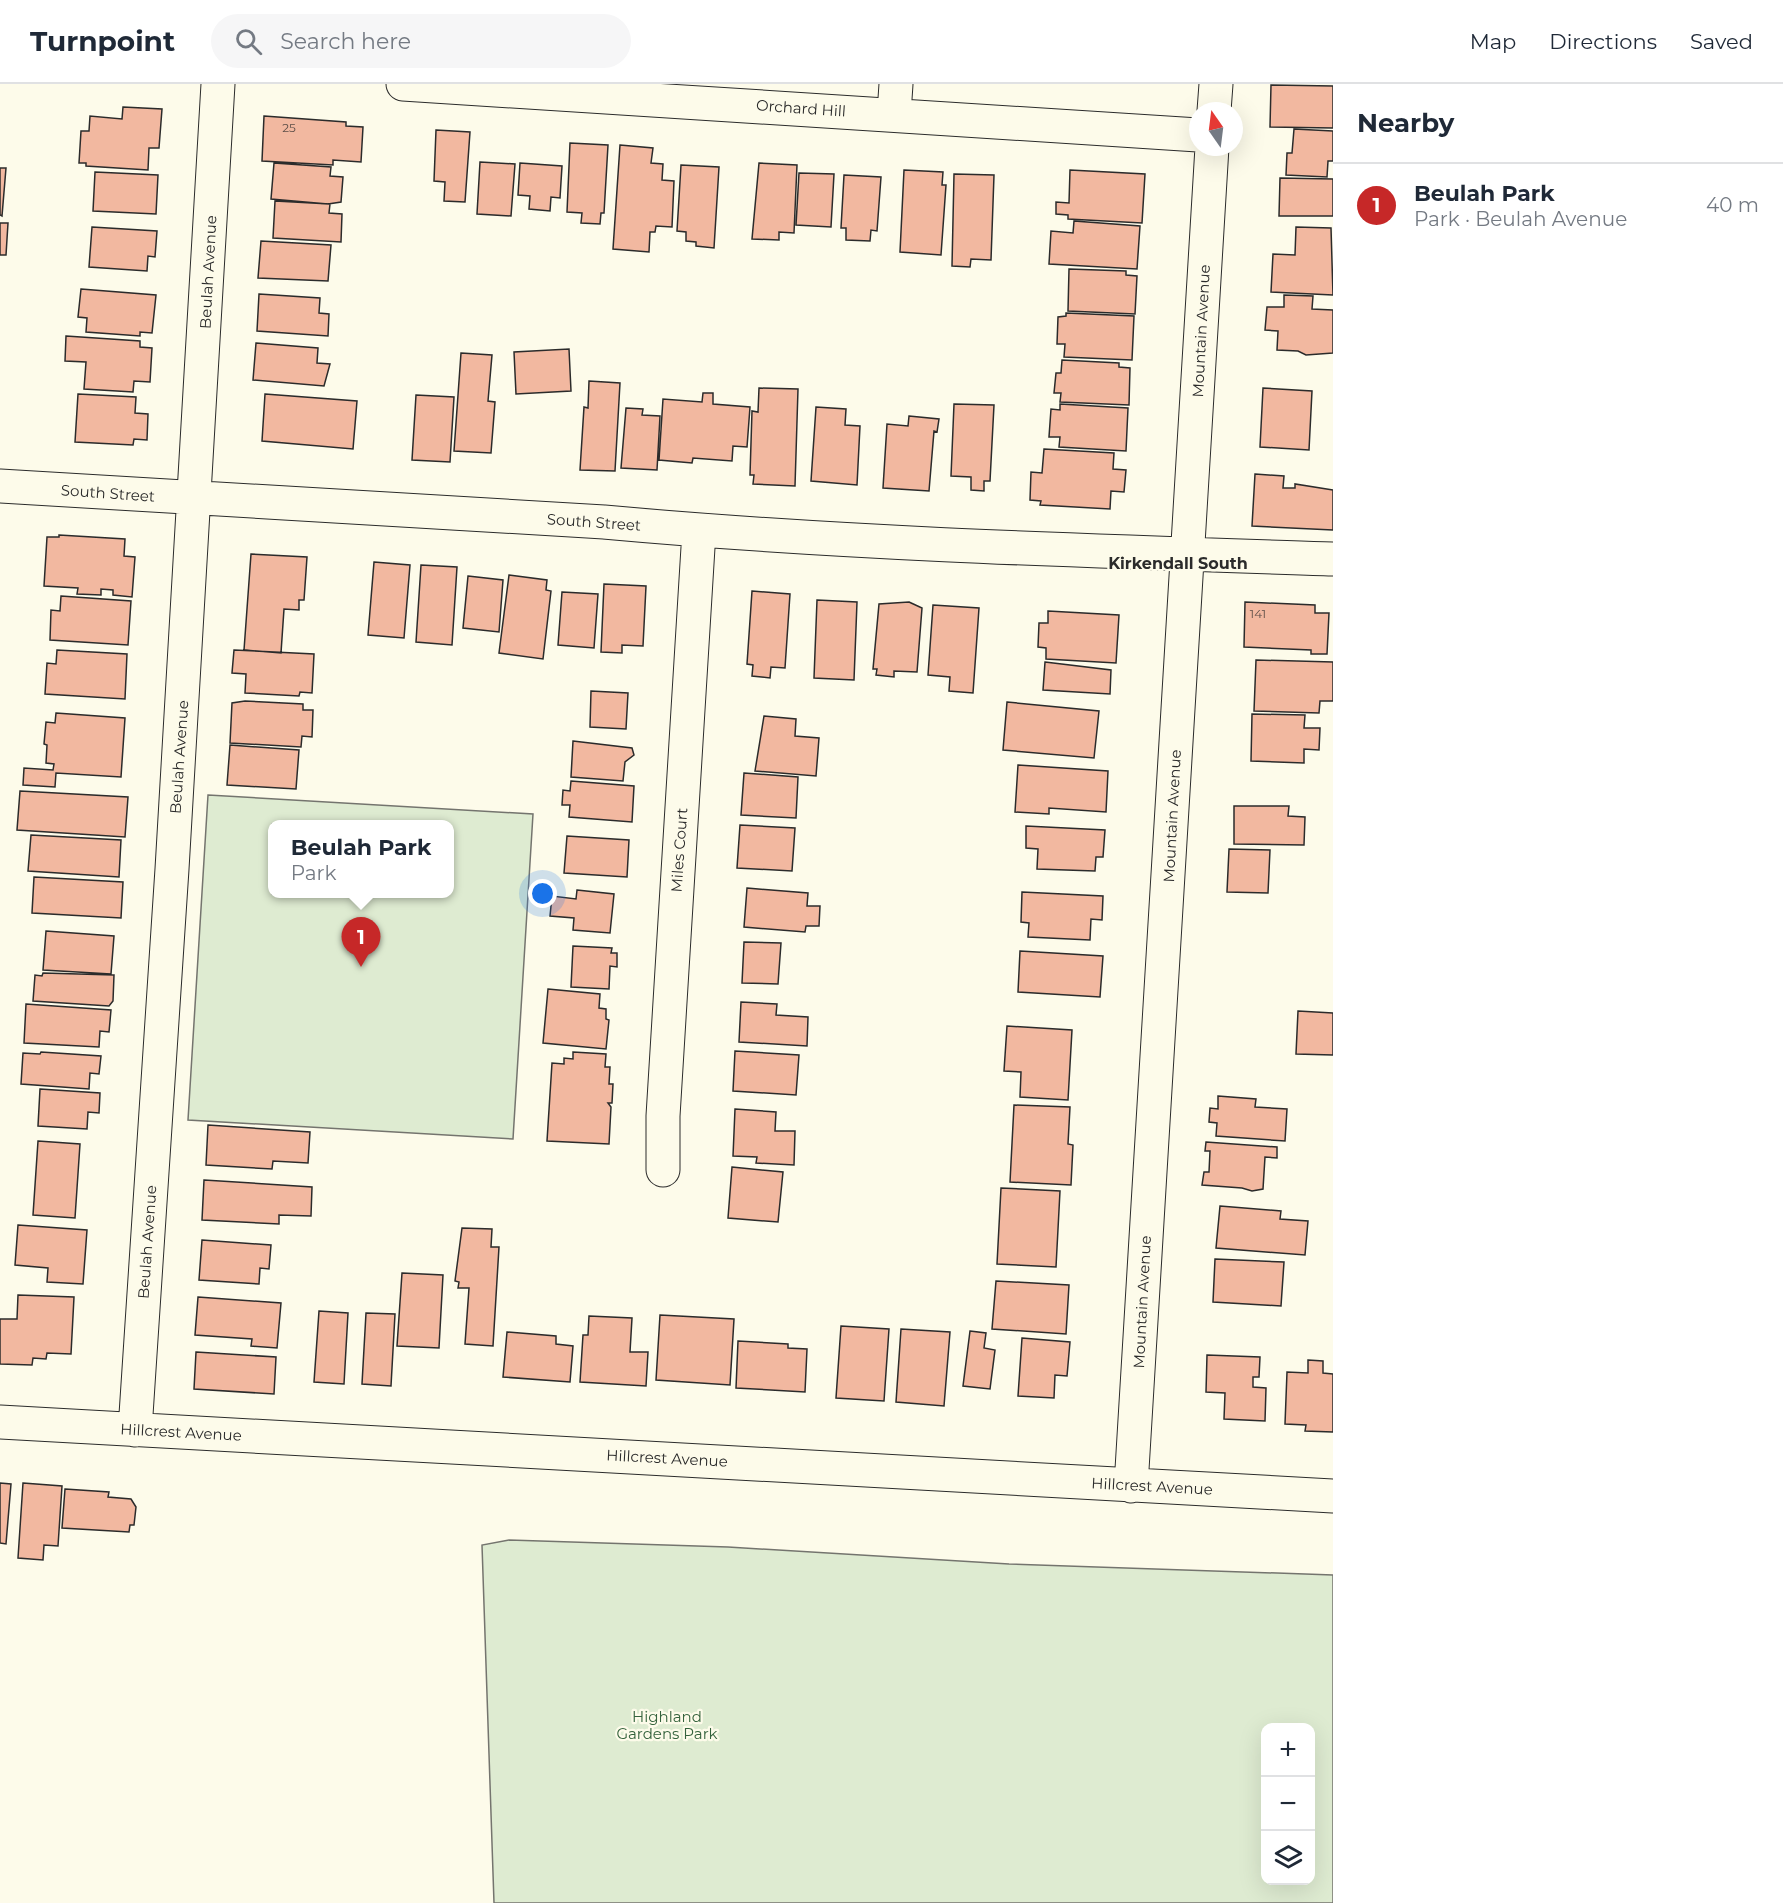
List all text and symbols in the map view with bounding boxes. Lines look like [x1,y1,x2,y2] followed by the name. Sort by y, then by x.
[211,14,631,68] search box
[30,24,175,58] text: Turnpoint
[232,25,265,58] icon: search
[280,28,411,55] text: Search here
[1470,29,1516,54] text: Map
[1549,29,1657,54] text: Directions
[1690,29,1753,54] text: Saved
[755,95,847,121] street label: Orchard Hill
[1189,102,1243,156] north arrow
[1357,107,1454,139] text: Nearby
[282,120,296,135] house number: 25
[1414,180,1555,207] text: Beulah Park
[1373,193,1380,217] text: 1
[1706,193,1759,217] text: 40 m
[1414,207,1627,231] text: Park · Beulah Avenue
[196,215,220,329] street label: Beulah Avenue
[1188,264,1214,398] street label: Mountain Avenue
[60,480,156,506] street label: South Street
[546,509,642,535] street label: South Street
[1108,554,1248,573] district label: Kirkendall South
[1250,606,1266,621] house number: 141
[166,699,192,815] street label: Beulah Avenue
[1159,749,1185,883] street label: Mountain Avenue
[667,807,691,893] street label: Miles Court
[268,820,454,898] popup
[291,834,431,861] text: Beulah Park
[291,861,336,885] text: Park
[528,879,557,908] your location
[342,918,380,967] pin: 1
[134,1184,160,1300] street label: Beulah Avenue
[1129,1235,1155,1369] street label: Mountain Avenue
[120,1419,242,1445] street label: Hillcrest Avenue
[606,1445,728,1471] street label: Hillcrest Avenue
[1091,1473,1213,1499] street label: Hillcrest Avenue
[616,1707,718,1743] park label: Highland Gardens Park
[1261,1723,1315,1885] map controls
[1261,1723,1315,1777] button: +
[1261,1777,1315,1831] button: −
[1261,1831,1315,1885] button: layers

